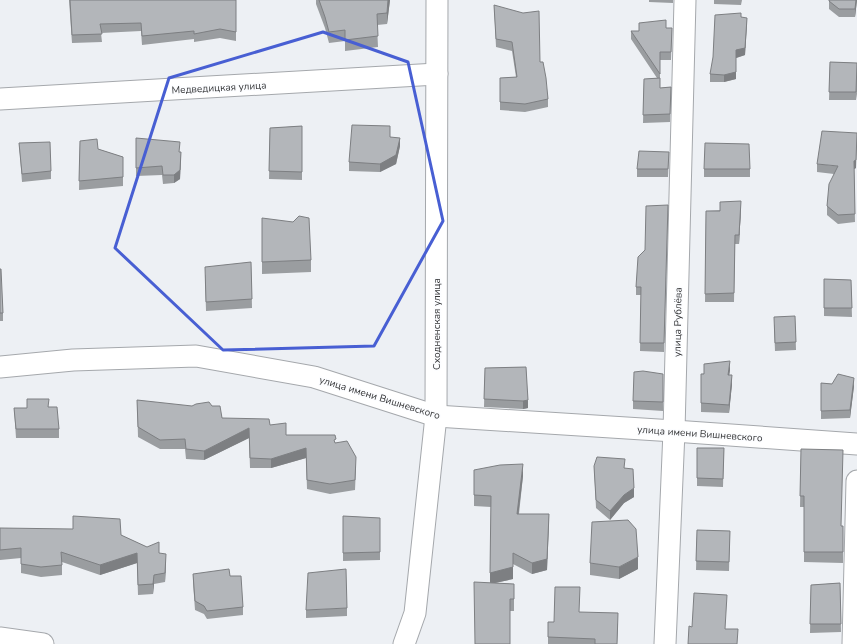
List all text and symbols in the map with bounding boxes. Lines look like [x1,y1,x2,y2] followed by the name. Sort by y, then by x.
[171,79,267,97] street label: Медведицкая улица
[430,278,444,370] street label: Сходненская улица
[670,287,686,357] street label: улица Рублёва
[318,373,442,423] street label: улица имени Вишневского
[637,423,763,445] street label: улица имени Вишневского

